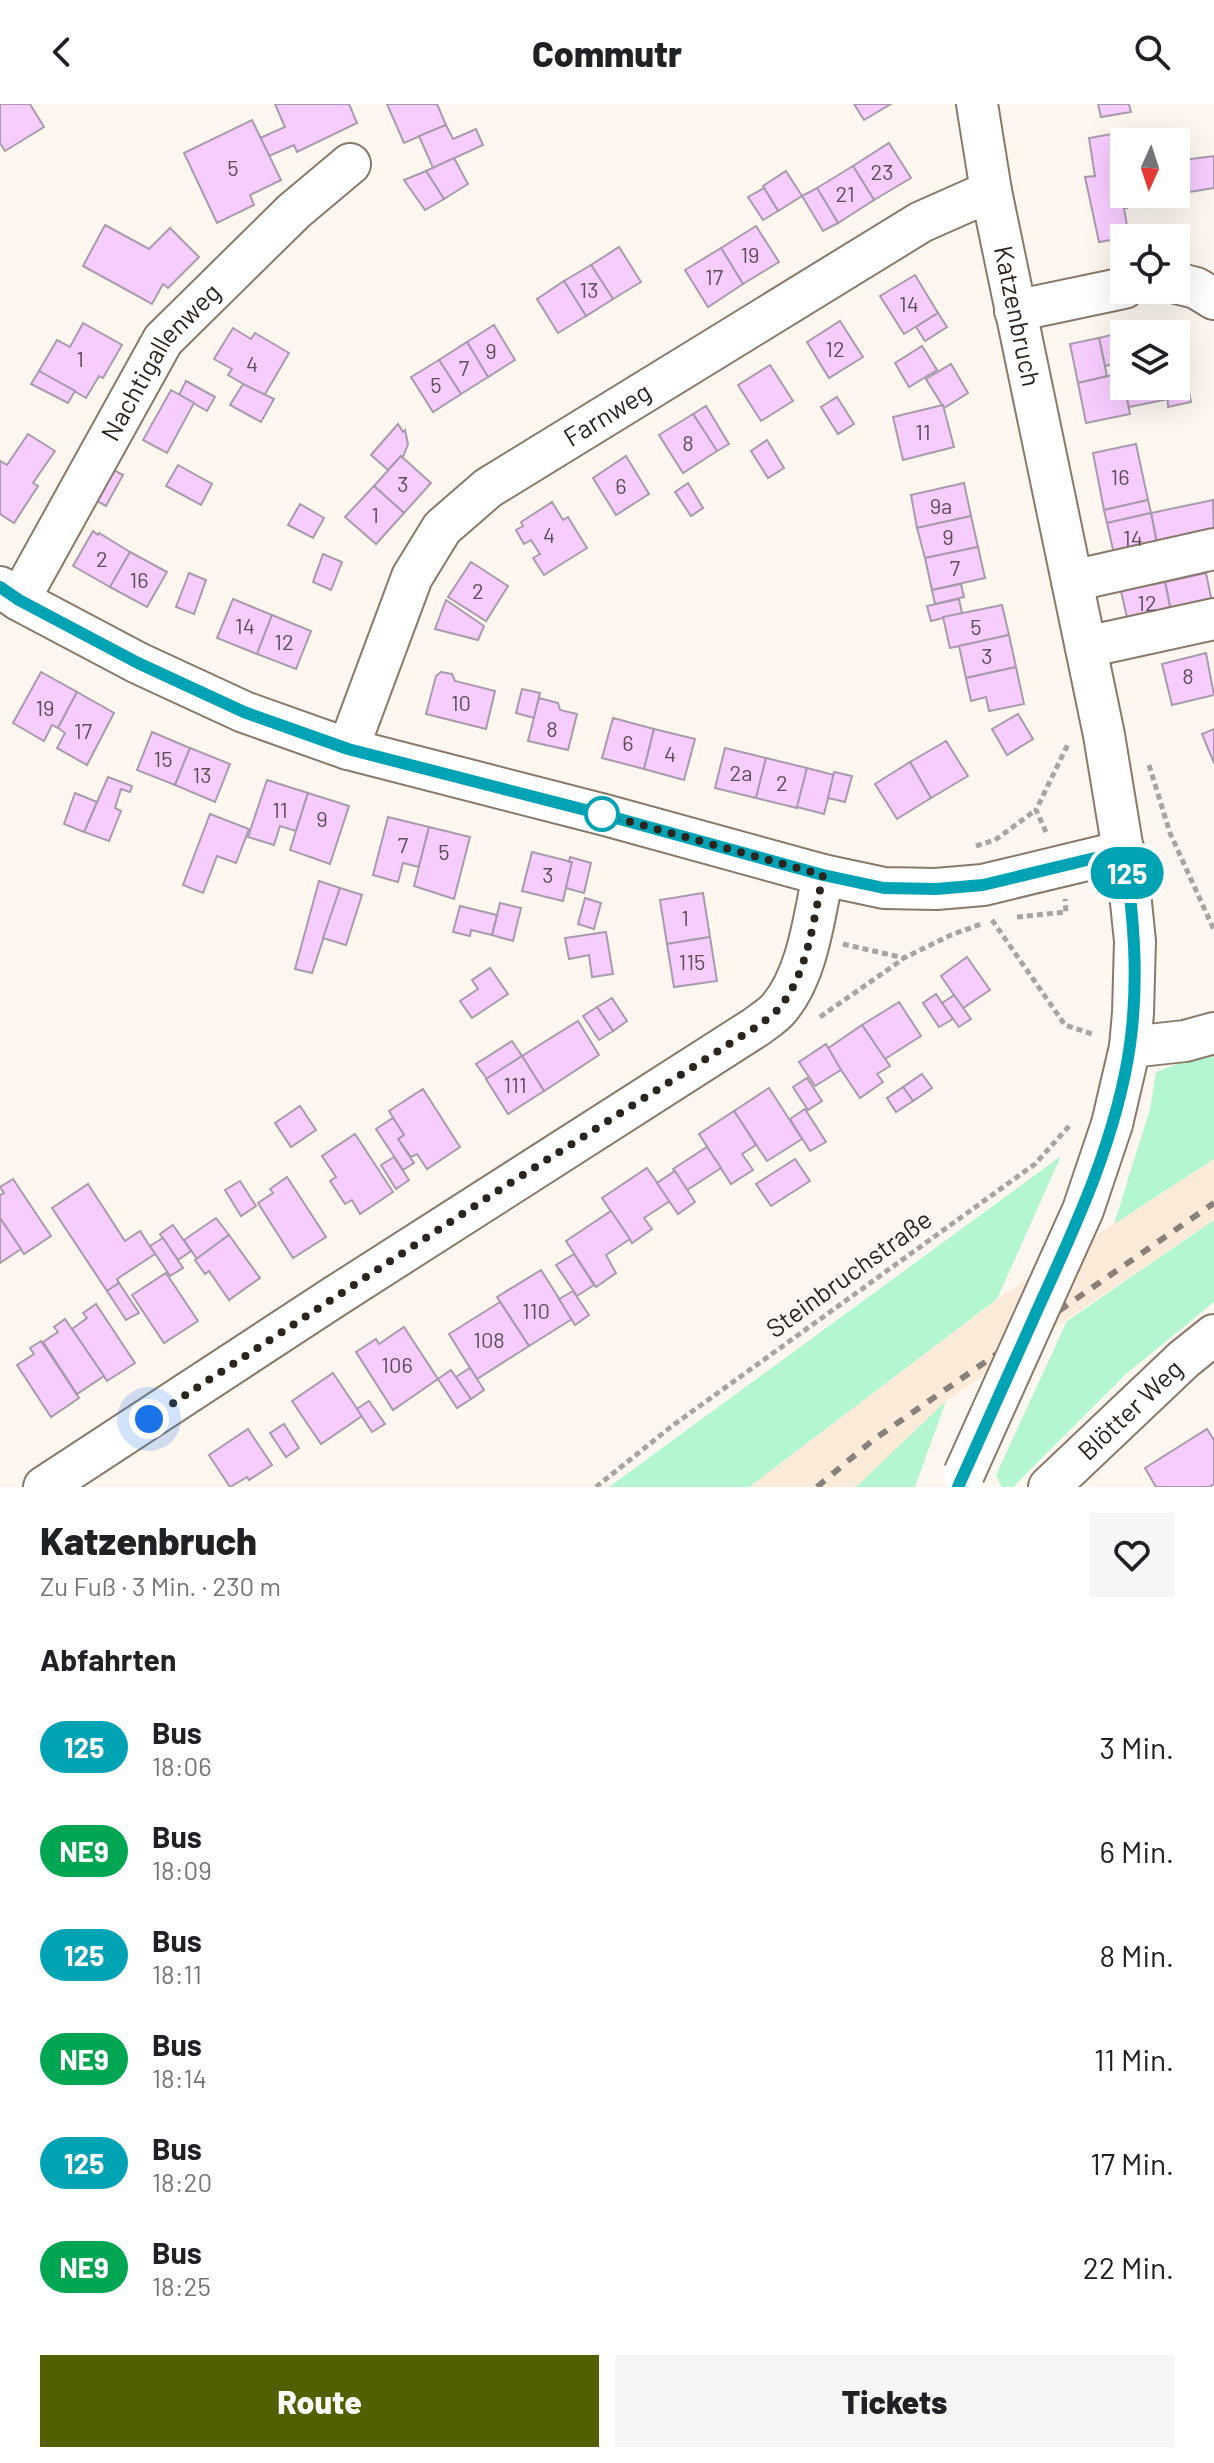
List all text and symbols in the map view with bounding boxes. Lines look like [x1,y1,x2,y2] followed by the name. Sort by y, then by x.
[40,30,84,74] icon: back
[1130,30,1174,74] icon: search
[532,31,682,74] text: Commutr
[1110,128,1190,208] north arrow
[1110,128,1190,400] map controls
[227,154,239,180] house number: 5
[871,158,894,184] house number: 23
[835,180,855,206] house number: 21
[1110,224,1190,304] button: locate
[740,241,760,267] house number: 19
[989,243,1048,389] street label: Katzenbruch
[705,263,723,289] house number: 17
[93,276,226,446] street label: Nachtigallenweg
[579,276,599,302] house number: 13
[899,290,919,316] house number: 14
[1110,320,1190,400] button: layers
[825,335,845,361] house number: 12
[485,337,497,363] house number: 9
[76,345,84,371] house number: 1
[246,350,258,376] house number: 4
[459,354,469,380] house number: 7
[430,371,442,397] house number: 5
[557,375,656,452] street label: Farnweg
[915,418,931,444] house number: 11
[682,429,694,455] house number: 8
[1110,463,1130,489] house number: 16
[397,470,409,496] house number: 3
[615,472,627,498] house number: 6
[930,492,952,518] house number: 9a
[371,501,379,527] house number: 1
[543,521,555,547] house number: 4
[942,523,954,549] house number: 9
[1123,524,1143,550] house number: 14
[96,545,108,571] house number: 2
[950,554,960,580] house number: 7
[129,566,149,592] house number: 16
[472,577,484,603] house number: 2
[1137,589,1157,615] house number: 12
[235,612,255,638] house number: 14
[970,613,982,639] house number: 5
[274,628,294,654] house number: 12
[981,642,993,668] house number: 3
[1182,662,1194,688] house number: 8
[451,689,471,715] house number: 10
[35,694,55,720] house number: 19
[546,715,558,741] house number: 8
[74,717,92,743] house number: 17
[622,729,634,755] house number: 6
[664,740,676,766] house number: 4
[153,745,173,771] house number: 15
[729,759,753,785] house number: 2a
[192,761,212,787] house number: 13
[776,769,788,795] house number: 2
[272,796,288,822] house number: 11
[585,797,619,831] unlabelled marker
[316,805,328,831] house number: 9
[398,831,408,857] house number: 7
[438,838,450,864] house number: 5
[1081,847,1173,899] line badge: 125
[1107,856,1147,890] text: 125
[542,861,554,887] house number: 3
[681,904,689,930] house number: 1
[679,948,705,974] house number: 115
[503,1071,527,1097] house number: 111
[759,1202,937,1343] street label: Steinbruchstraße
[522,1297,550,1323] house number: 110
[473,1326,505,1352] house number: 108
[381,1351,413,1377] house number: 106
[1071,1352,1188,1466] street label: Blötter Weg
[129,1399,169,1439] your location
[1090,1513,1174,1597] button: heart
[40,1517,257,1563] text: Katzenbruch
[40,1570,281,1601] text: Zu Fuß · 3 Min. · 230 m
[40,1641,176,1677] text: Abfahrten
[152,1714,202,1750] text: Bus
[1100,1729,1174,1765] text: 3 Min.
[64,1730,104,1764] text: 125
[152,1750,212,1781] text: 18:06
[152,1818,202,1854] text: Bus
[1100,1833,1174,1869] text: 6 Min.
[59,1834,109,1868] text: NE9
[152,1854,212,1885] text: 18:09
[152,1922,202,1958] text: Bus
[1099,1937,1174,1973] text: 8 Min.
[64,1938,104,1972] text: 125
[152,1958,202,1989] text: 18:11
[152,2026,202,2062] text: Bus
[1094,2041,1174,2077] text: 11 Min.
[59,2042,109,2076] text: NE9
[152,2062,207,2093] text: 18:14
[152,2130,202,2166] text: Bus
[1090,2145,1174,2181] text: 17 Min.
[64,2146,104,2180] text: 125
[152,2166,212,2197] text: 18:20
[152,2234,202,2270] text: Bus
[1083,2249,1174,2285] text: 22 Min.
[59,2250,109,2284] text: NE9
[152,2270,211,2301] text: 18:25
[40,2355,599,2447] button: Route
[615,2355,1174,2447] button: Tickets

